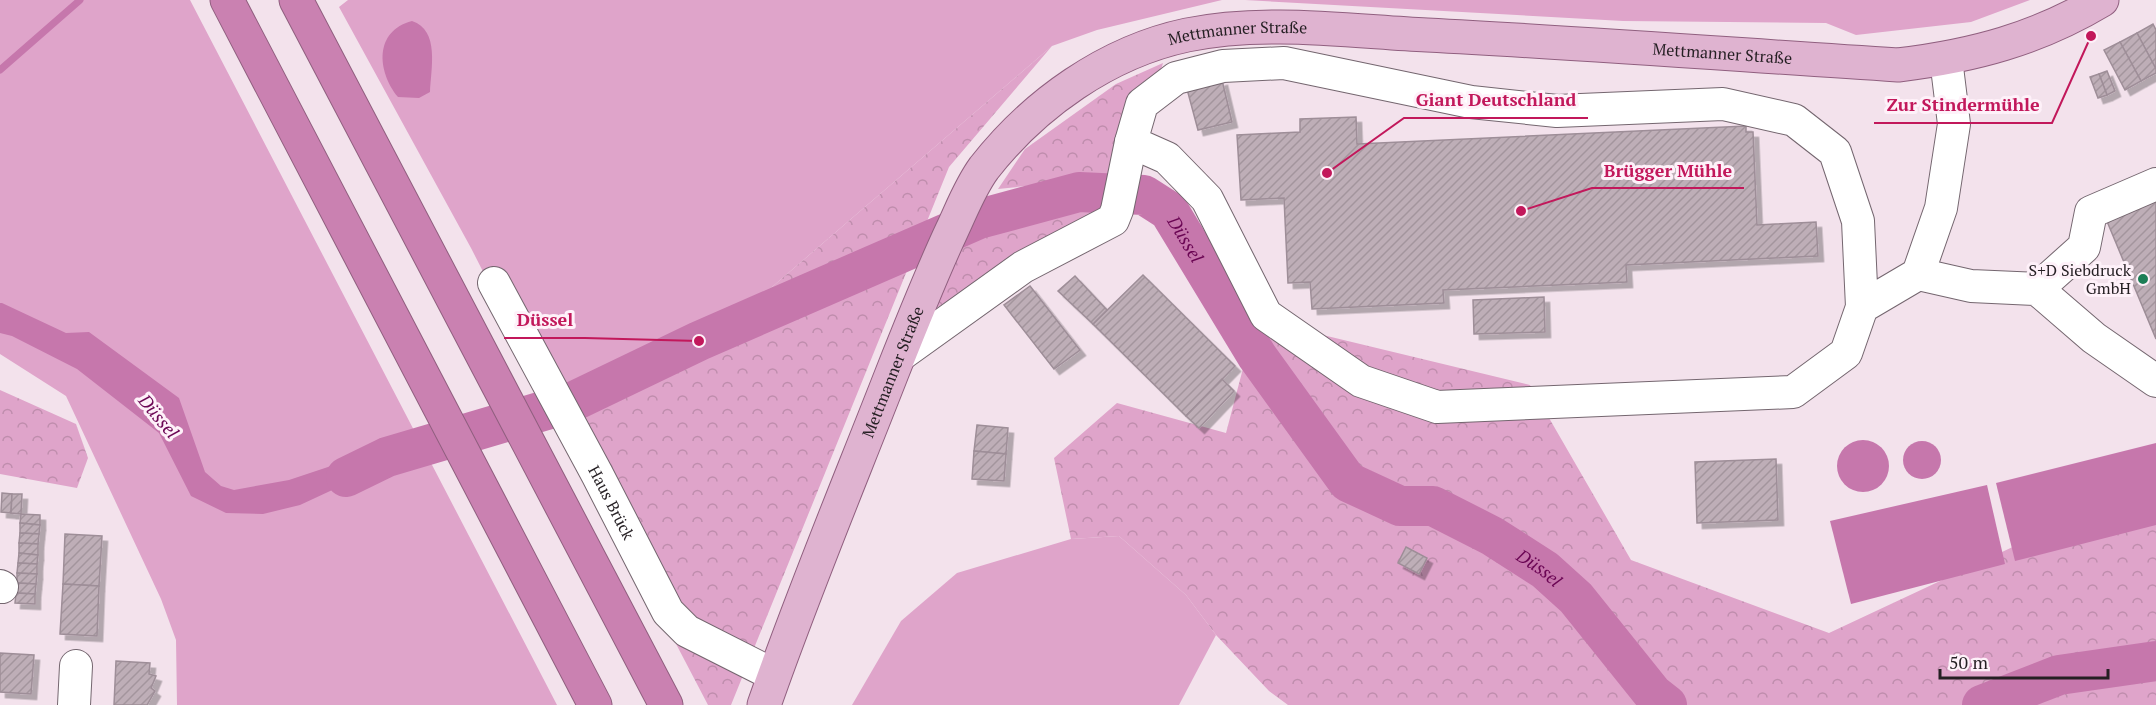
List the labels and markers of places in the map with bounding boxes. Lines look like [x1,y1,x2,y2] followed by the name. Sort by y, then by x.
[1404,82,1588,118] callout: Giant Deutschland
[1874,87,2052,123] callout: Zur Stindermühle
[1592,152,1744,188] callout: Brügger Mühle
[2029,259,2132,299] place label: S+D Siebdruck GmbH
[2136,272,2150,286] marker: S+D Siebdruck GmbH
[504,302,585,338] callout: Düssel

